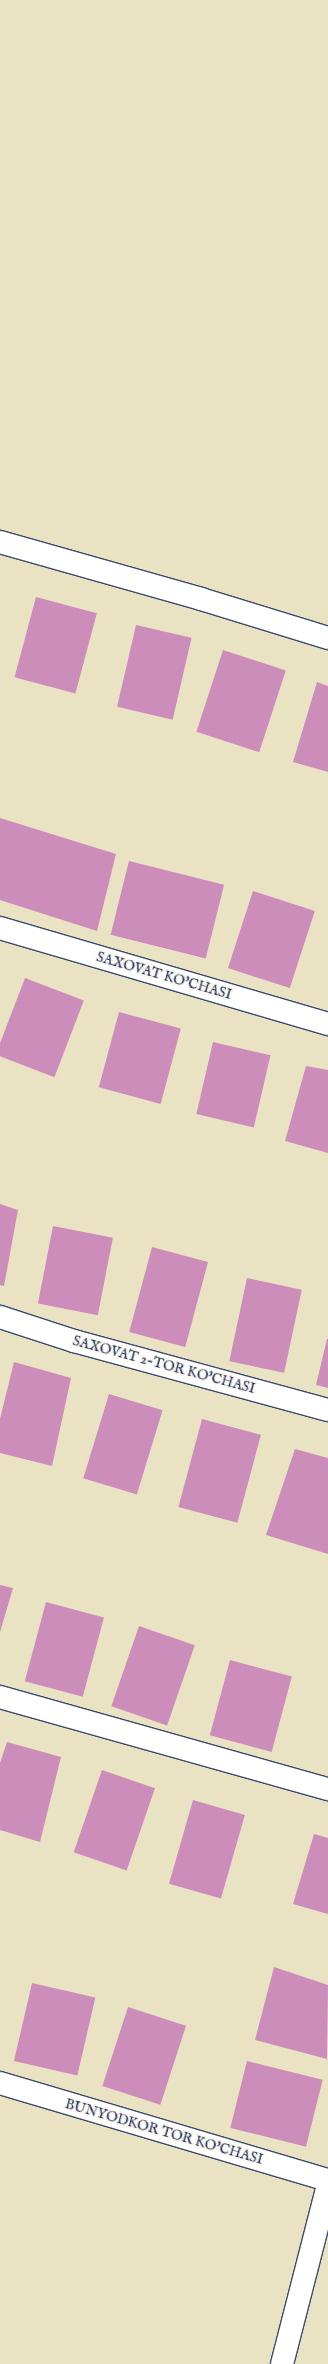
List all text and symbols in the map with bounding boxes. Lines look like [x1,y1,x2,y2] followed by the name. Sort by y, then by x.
[94,949,234,1003] street label: SAXOVAT KO'CHASI
[71,1333,257,1397] street label: SAXOVAT 2-TOR KO'CHASI
[63,2096,265,2168] street label: BUNYODKOR TOR KO'CHASI

